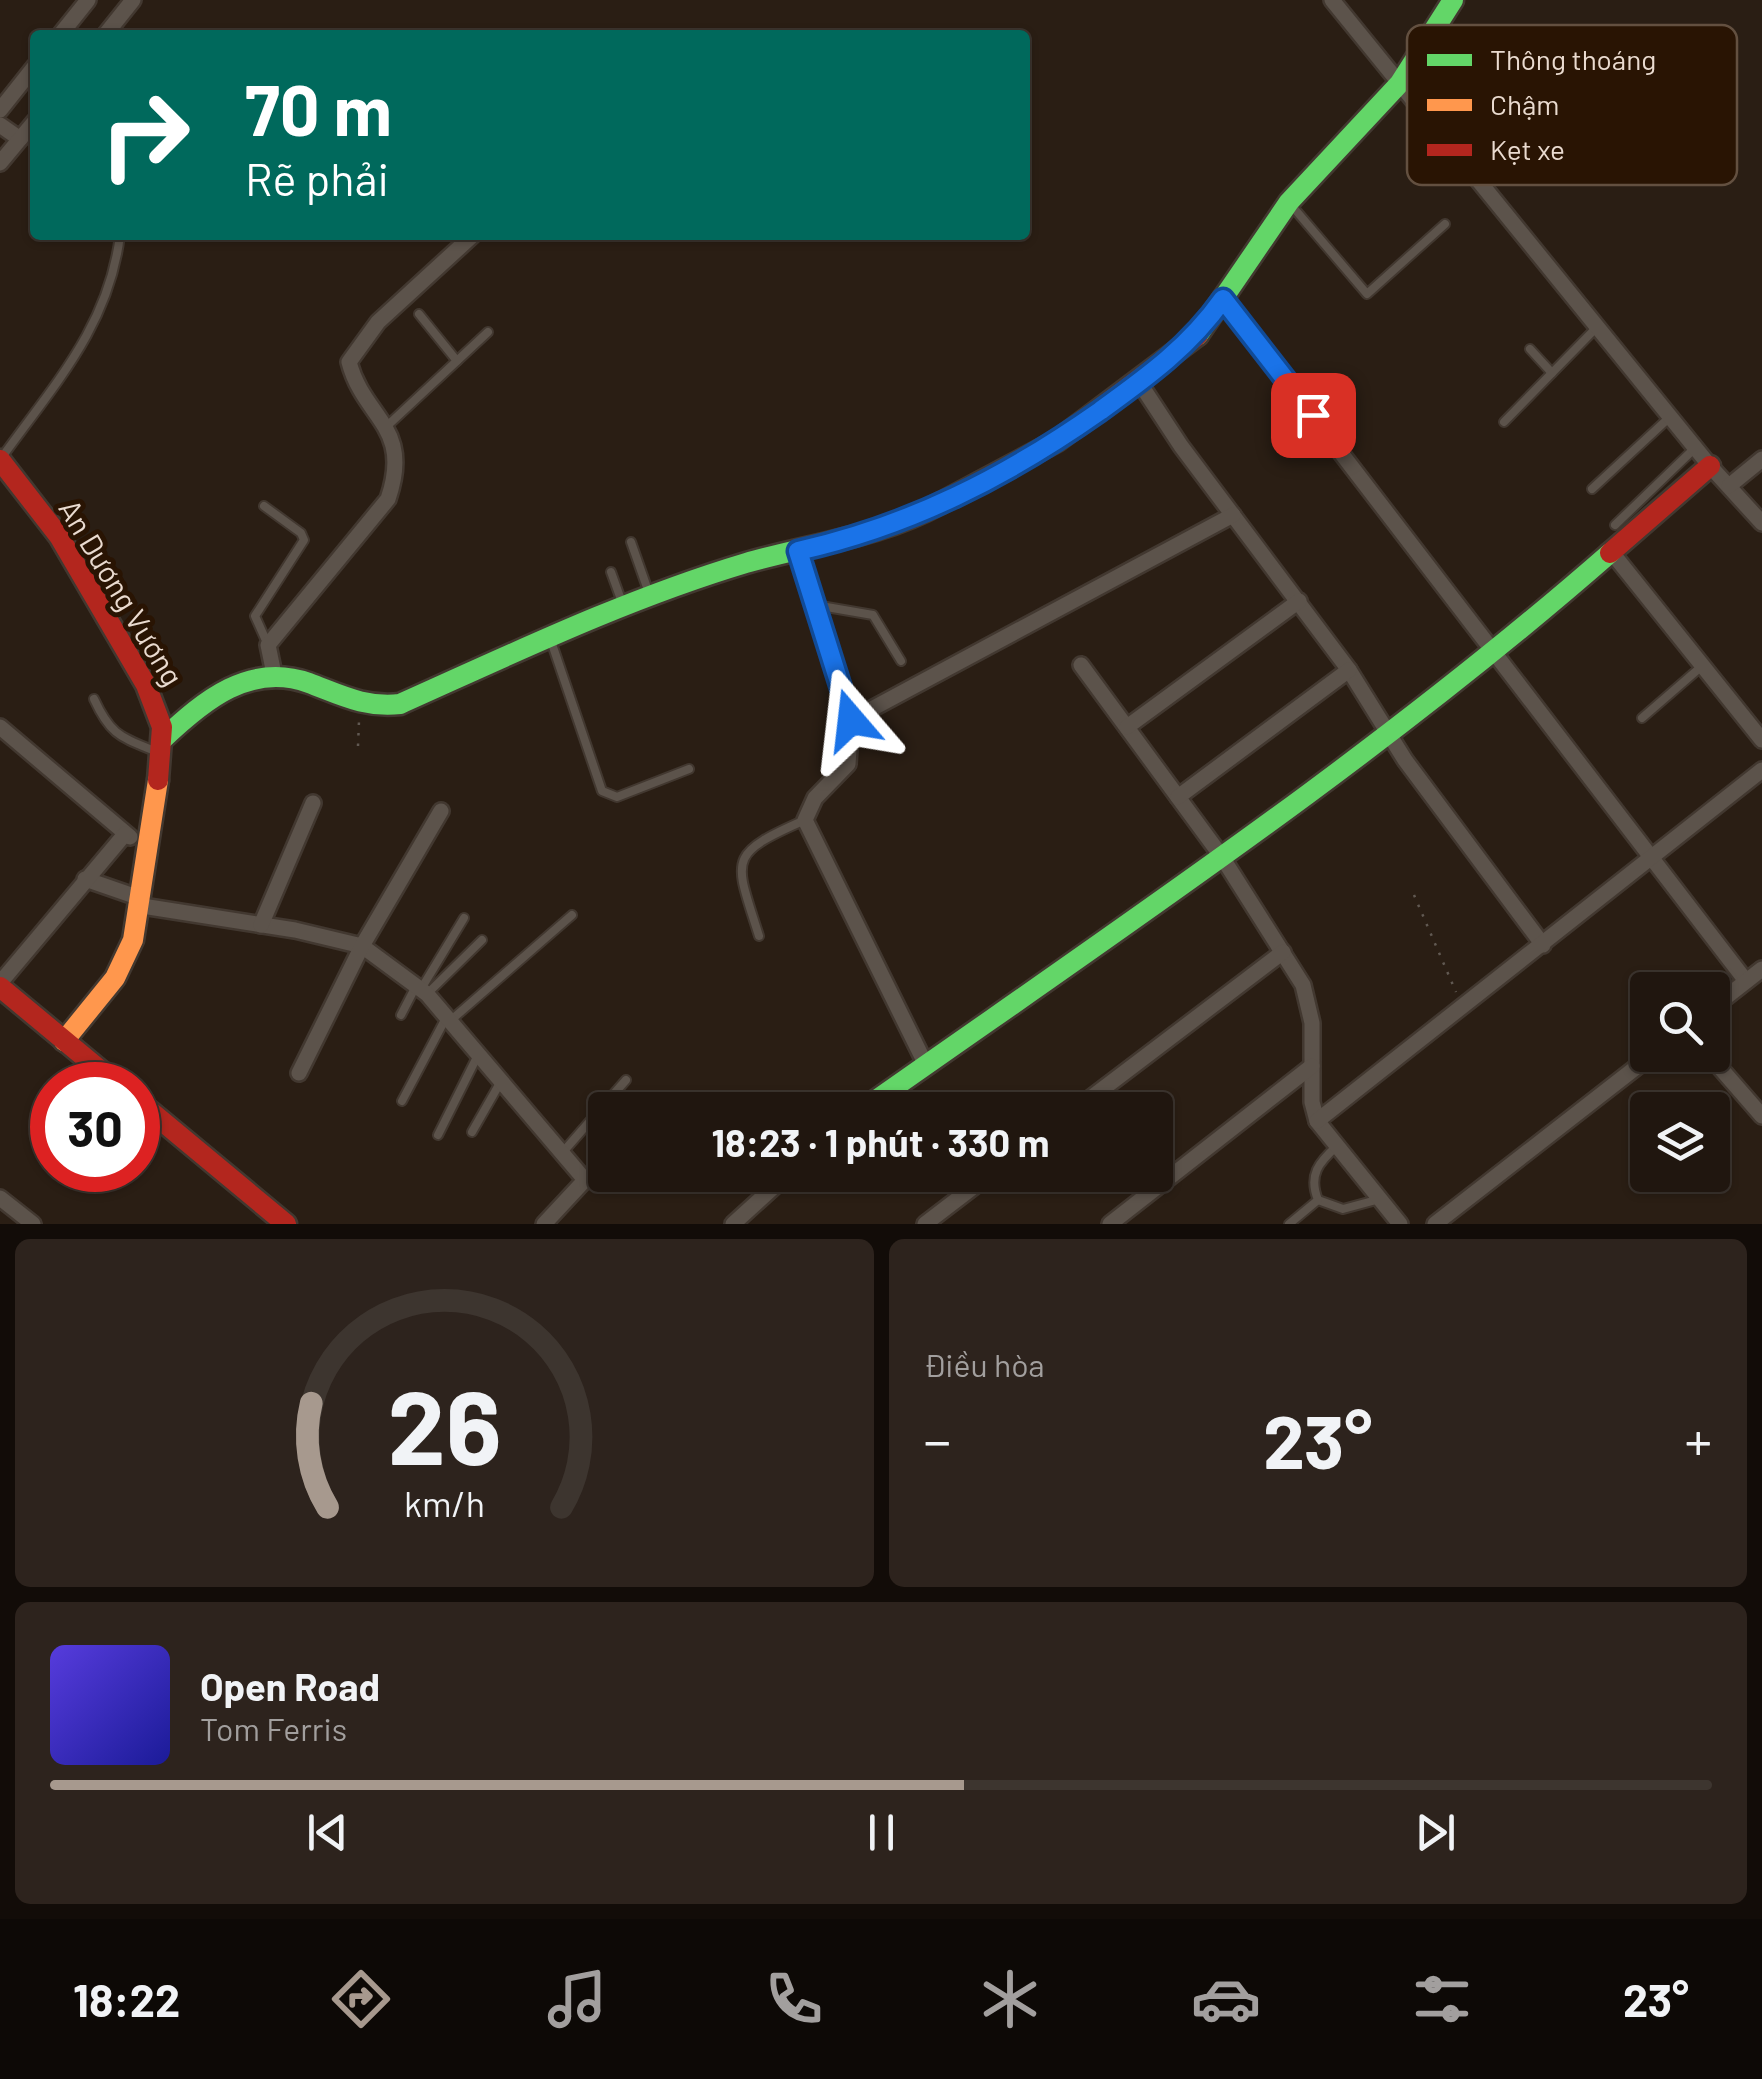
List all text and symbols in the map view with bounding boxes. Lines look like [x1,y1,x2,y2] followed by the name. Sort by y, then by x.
[1407,25,1737,185] legend
[1490,42,1656,76] text: Thông thoáng
[245,66,392,150] text: 70 m
[80,70,210,200] icon: right
[1490,87,1560,121] text: Chậm
[1490,132,1565,166] text: Kẹt xe
[245,151,389,205] text: Rẽ phải
[1271,373,1356,458] pin
[1286,388,1341,443] icon: arrive
[52,492,192,692] street label: An Dương Vương
[799,668,903,772] position arrow
[1630,972,1730,1192] map controls
[1630,972,1730,1072] button: search
[30,1062,160,1192] speed limit sign: 30
[1630,1092,1730,1192] button: layers
[711,1119,1050,1165] text: 18:23 · 1 phút · 330 m
[924,1345,1045,1383] text: Điều hòa
[387,1361,501,1486] text: 26
[1263,1394,1373,1484] text: 23°
[924,1406,951,1472] text: −
[1684,1406,1712,1472] text: +
[404,1481,485,1524] text: km/h
[200,1663,380,1709] text: Open Road
[200,1709,347,1747] text: Tom Ferris
[300,1805,355,1860] icon: previous
[854,1805,909,1860] icon: pause
[1408,1805,1463,1860] icon: next
[326,1964,396,2034] icon: directions
[542,1964,612,2034] icon: music
[759,1964,829,2034] icon: phone
[975,1964,1045,2034] icon: climate
[1191,1964,1261,2034] icon: car
[1407,1964,1477,2034] icon: filters
[73,1972,180,2026] text: 18:22
[1623,1972,1689,2026] text: 23°

